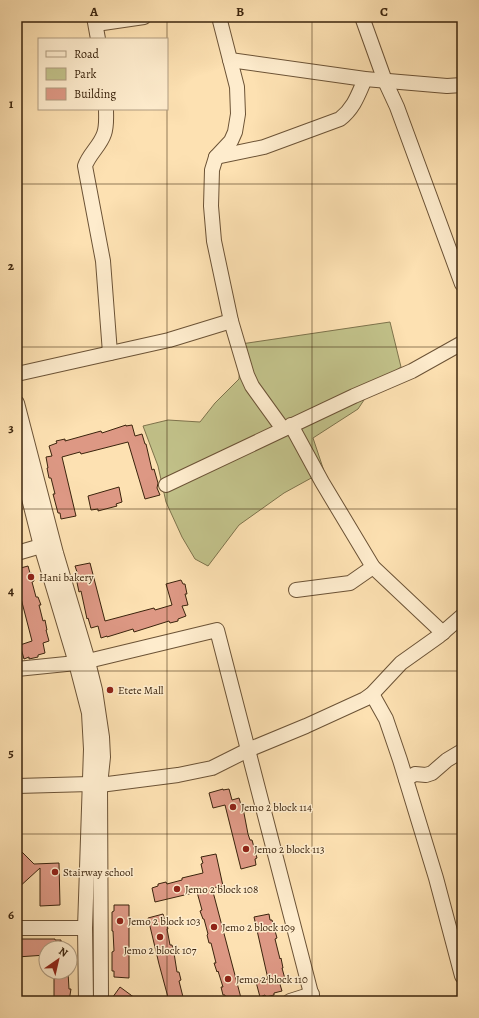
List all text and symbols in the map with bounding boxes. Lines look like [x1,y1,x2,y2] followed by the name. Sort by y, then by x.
[89,3,99,20] text: A
[236,3,244,20] text: B
[380,3,388,20] text: C
[38,38,168,110] legend
[74,46,100,62] text: Road
[74,66,97,82] text: Park
[74,86,116,102] text: Building
[9,95,14,112] text: 1
[8,257,15,274] text: 2
[8,419,14,436] text: 3
[39,570,94,585] place label: Hani bakery
[26,572,36,582] marker: Hani bakery
[8,582,14,599] text: 4
[118,683,164,698] place label: Etete Mall
[105,685,115,695] marker: Etete Mall
[8,744,14,761] text: 5
[241,800,312,815] place label: Jemo 2 block 114
[228,802,238,812] marker: Jemo 2 block 114
[254,842,324,857] place label: Jemo 2 block 113
[241,844,251,854] marker: Jemo 2 block 113
[63,865,134,880] place label: Stairway school
[50,867,60,877] marker: Stairway school
[185,882,258,897] place label: Jemo 2 block 108
[172,884,182,894] marker: Jemo 2 block 108
[8,906,14,923] text: 6
[128,914,201,929] place label: Jemo 2 block 103
[115,916,125,926] marker: Jemo 2 block 103
[222,920,295,935] place label: Jemo 2 block 109
[209,922,219,932] marker: Jemo 2 block 109
[155,932,165,942] marker: Jemo 2 block 107
[38,940,78,980] north arrow
[124,943,197,958] place label: Jemo 2 block 107
[56,944,71,961] text: N
[236,972,308,987] place label: Jemo 2 block 110
[223,974,233,984] marker: Jemo 2 block 110

